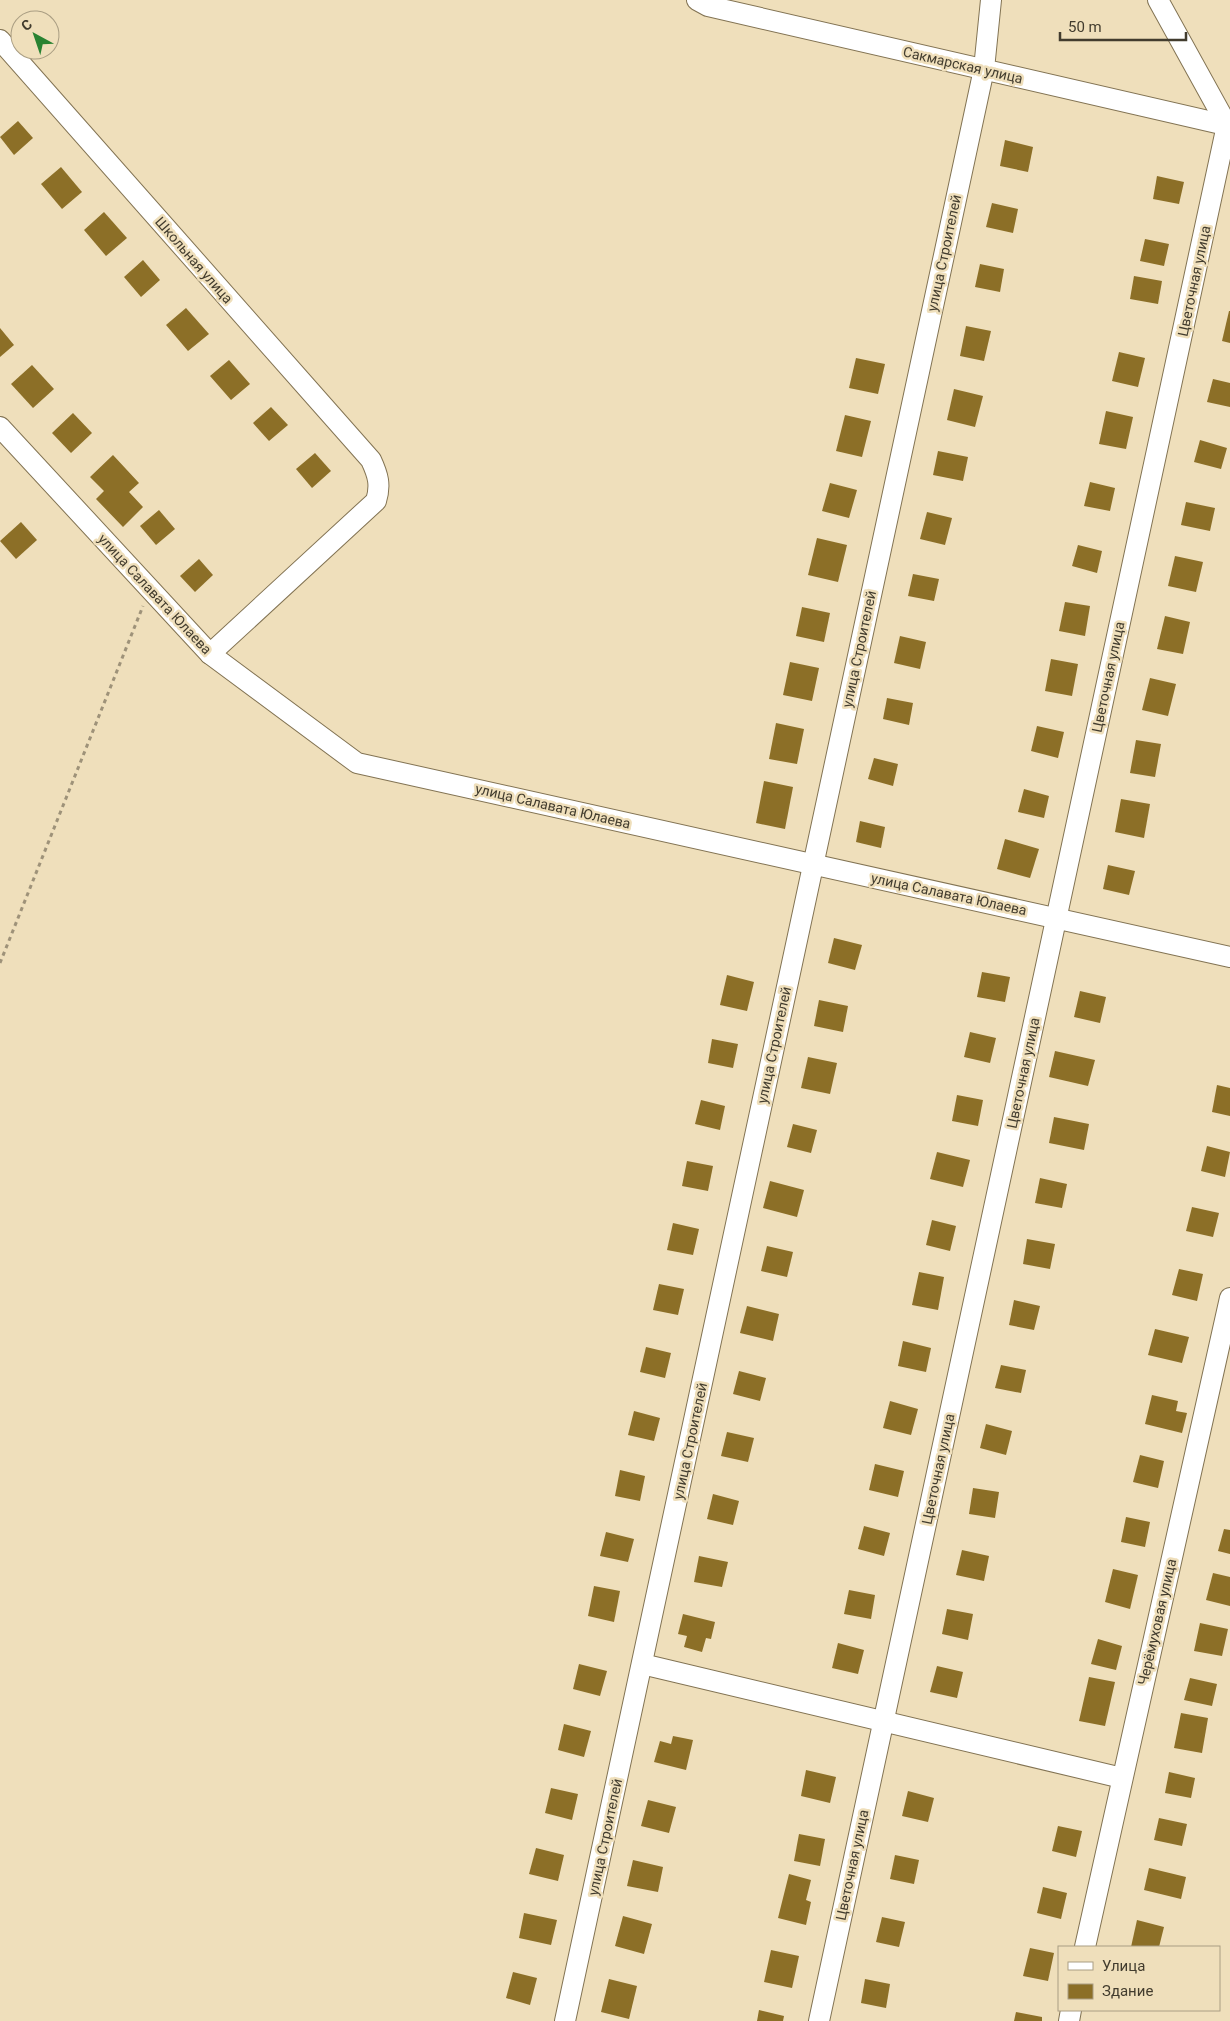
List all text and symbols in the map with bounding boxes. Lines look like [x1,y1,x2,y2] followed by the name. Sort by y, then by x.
[10,10,60,60] north arrow
[1060,10,1186,42] scale bar
[18,16,35,34] text: С
[1068,18,1102,36] text: 50 m
[902,43,1024,87] street label: Сакмарская улица
[924,193,964,313] street label: улица Строителей
[152,213,236,307] street label: Школьная улица
[1174,224,1214,338] street label: Цветочная улица
[95,531,215,657] street label: улица Салавата Юлаева
[839,589,879,709] street label: улица Строителей
[1088,620,1128,734] street label: Цветочная улица
[474,780,632,832] street label: улица Салавата Юлаева
[870,870,1028,918] street label: улица Салавата Юлаева
[754,985,794,1105] street label: улица Строителей
[1003,1016,1043,1130] street label: Цветочная улица
[670,1381,710,1501] street label: улица Строителей
[918,1412,958,1526] street label: Цветочная улица
[1135,1557,1179,1687] street label: Черёмуховая улица
[585,1777,625,1897] street label: улица Строителей
[832,1808,872,1922] street label: Цветочная улица
[1058,1946,1220,2011] legend
[1102,1957,1145,1975] text: Улица
[1102,1982,1153,2000] text: Здание

